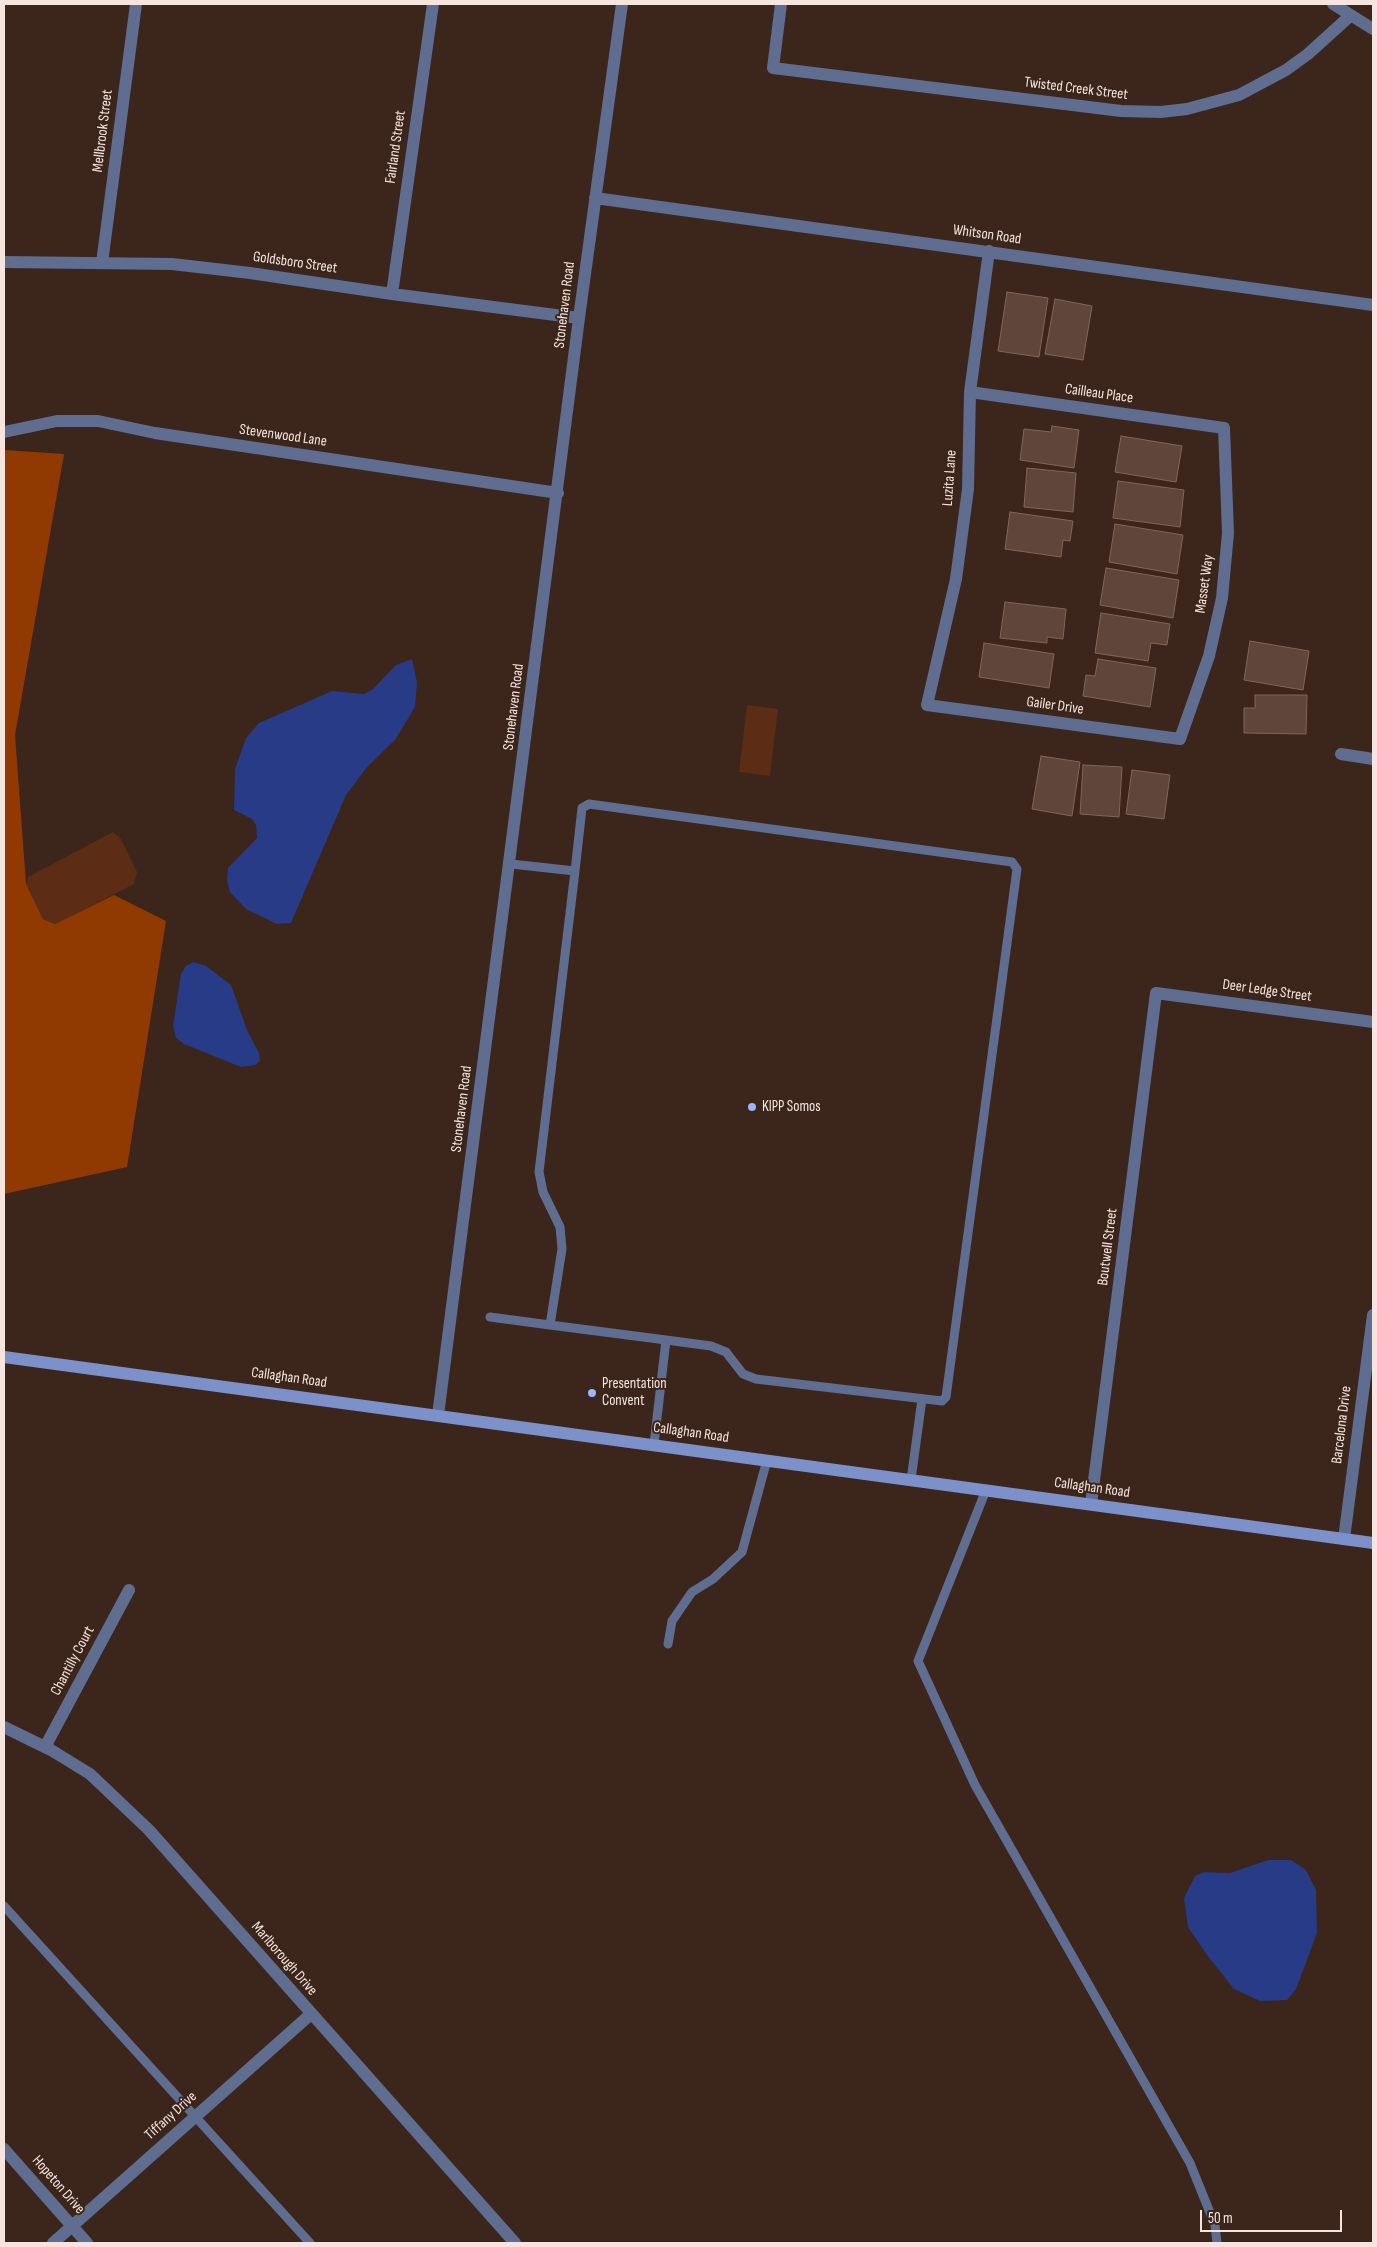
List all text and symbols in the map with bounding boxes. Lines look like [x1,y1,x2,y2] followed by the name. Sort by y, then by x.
[1023,74,1129,104] street label: Twisted Creek Street
[89,89,117,173] street label: Mellbrook Street
[382,109,410,185] street label: Fairland Street
[952,221,1022,249] street label: Whitson Road
[252,248,338,278] street label: Goldsboro Street
[551,261,579,349] street label: Stonehaven Road
[1064,380,1134,408] street label: Cailleau Place
[238,421,328,451] street label: Stevenwood Lane
[939,449,961,507] street label: Luzita Lane
[1192,554,1218,614] street label: Masset Way
[500,663,528,751] street label: Stonehaven Road
[1025,693,1085,719] street label: Gailer Drive
[1221,976,1313,1006] street label: Deer Ledge Street
[448,1065,476,1153] street label: Stonehaven Road
[762,1098,821,1116] place label: KIPP Somos
[746,1101,758,1113] marker: KIPP Somos
[1094,1207,1122,1287] street label: Boutwell Street
[250,1364,328,1392] street label: Callaghan Road
[602,1375,667,1410] place label: Presentation Convent
[1328,1385,1356,1465] street label: Barcelona Drive
[586,1387,598,1399] marker: Presentation Convent
[652,1419,730,1447] street label: Callaghan Road
[1053,1474,1131,1502] street label: Callaghan Road
[47,1623,99,1699] street label: Chantilly Court
[247,1918,321,2000] street label: Marlborough Drive
[141,2088,201,2144] street label: Tiffany Drive
[28,2152,88,2218] street label: Hopeton Drive
[1202,2200,1344,2232] scale bar
[1208,2209,1233,2228] text: 50 m

